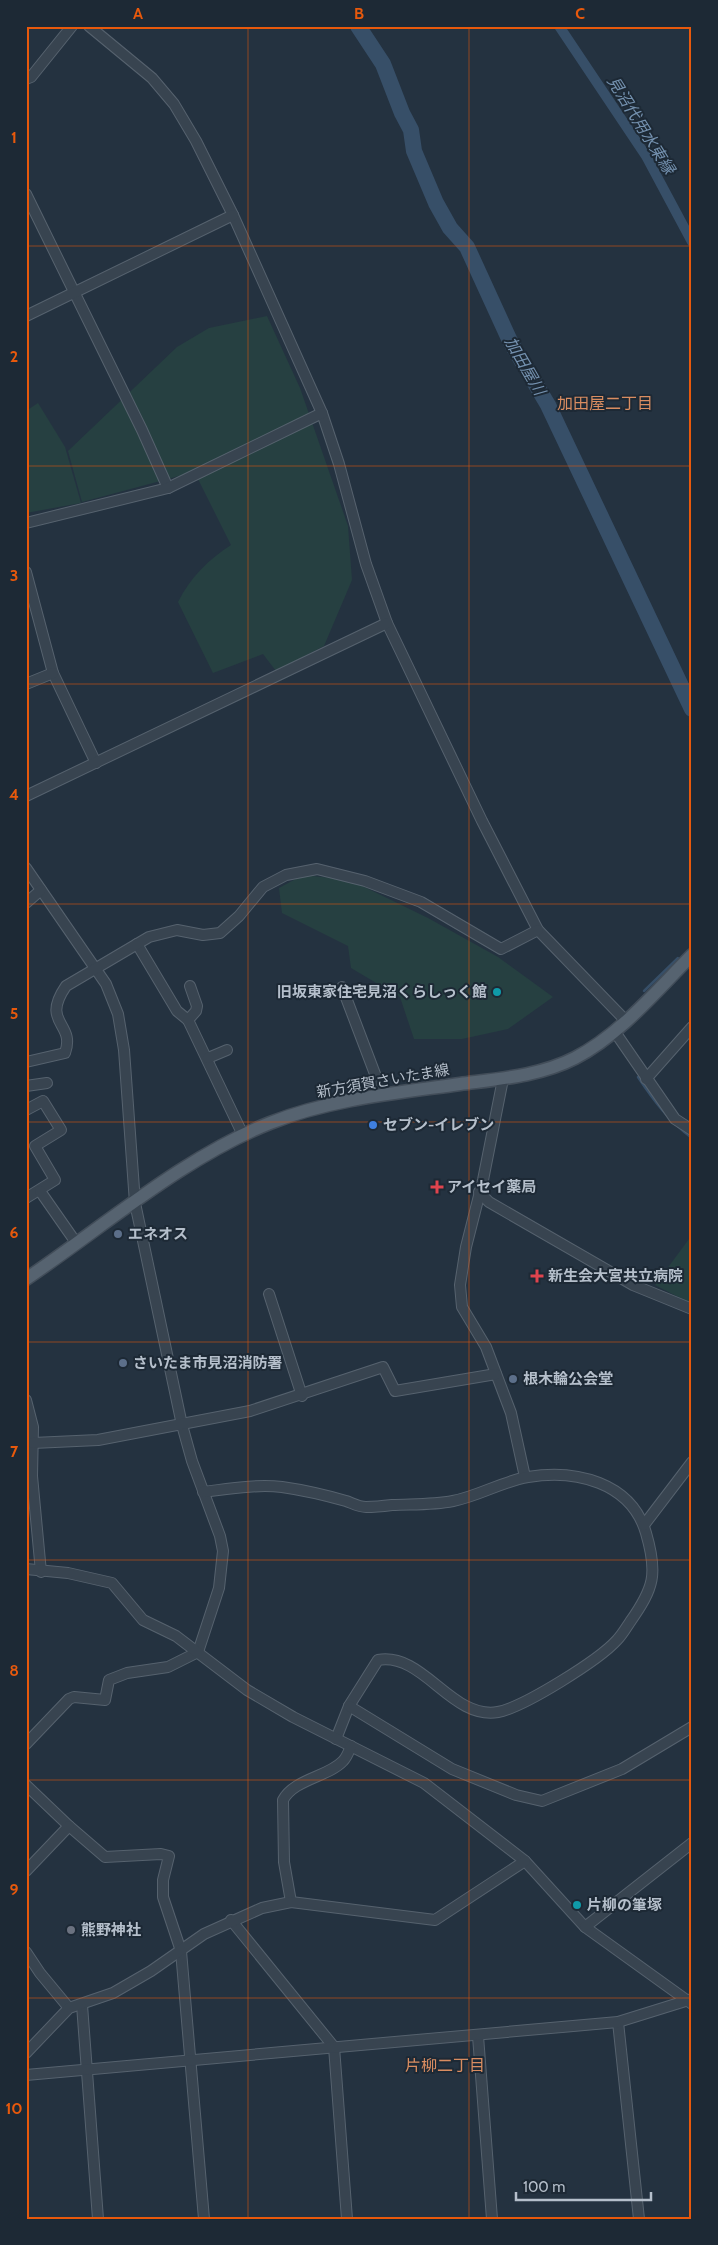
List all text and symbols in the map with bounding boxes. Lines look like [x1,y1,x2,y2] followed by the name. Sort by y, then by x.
[133,4,143,23] text: A
[354,4,364,23] text: B
[575,4,585,23] text: C
[603,72,680,179] water label: 見沼代用水東縁
[11,128,17,147] text: 1
[501,334,550,400] water label: 加田屋川
[10,347,18,366] text: 2
[557,394,653,413] district label: 加田屋二丁目
[10,566,18,585] text: 3
[9,785,19,804] text: 4
[277,983,487,1001] place label: 旧坂東家住宅見沼くらしっく館
[491,986,503,998] marker: 旧坂東家住宅見沼くらしっく館
[10,1004,18,1023] text: 5
[315,1060,451,1102] street label: 新方須賀さいたま線
[383,1116,494,1134] place label: セブン-イレブン
[367,1119,379,1131] marker: セブン-イレブン
[447,1178,536,1196] place label: アイセイ薬局
[431,1181,443,1193] marker: アイセイ薬局
[10,1223,19,1242] text: 6
[128,1225,188,1243] place label: エネオス
[112,1228,124,1240] marker: エネオス
[548,1267,683,1285] place label: 新生会大宮共立病院
[530,1269,544,1283] marker: 新生会大宮共立病院
[133,1354,283,1372] place label: さいたま市見沼消防署
[117,1357,129,1369] marker: さいたま市見沼消防署
[523,1370,613,1388] place label: 根木輪公会堂
[507,1373,519,1385] marker: 根木輪公会堂
[10,1442,19,1461] text: 7
[9,1661,19,1680] text: 8
[10,1880,19,1899] text: 9
[587,1896,662,1914] place label: 片柳の筆塚
[571,1899,583,1911] marker: 片柳の筆塚
[81,1921,141,1939] place label: 熊野神社
[65,1924,77,1936] marker: 熊野神社
[405,2056,485,2075] district label: 片柳二丁目
[5,2099,23,2118] text: 10
[516,2170,650,2202] scale bar
[523,2178,565,2196] text: 100 m

